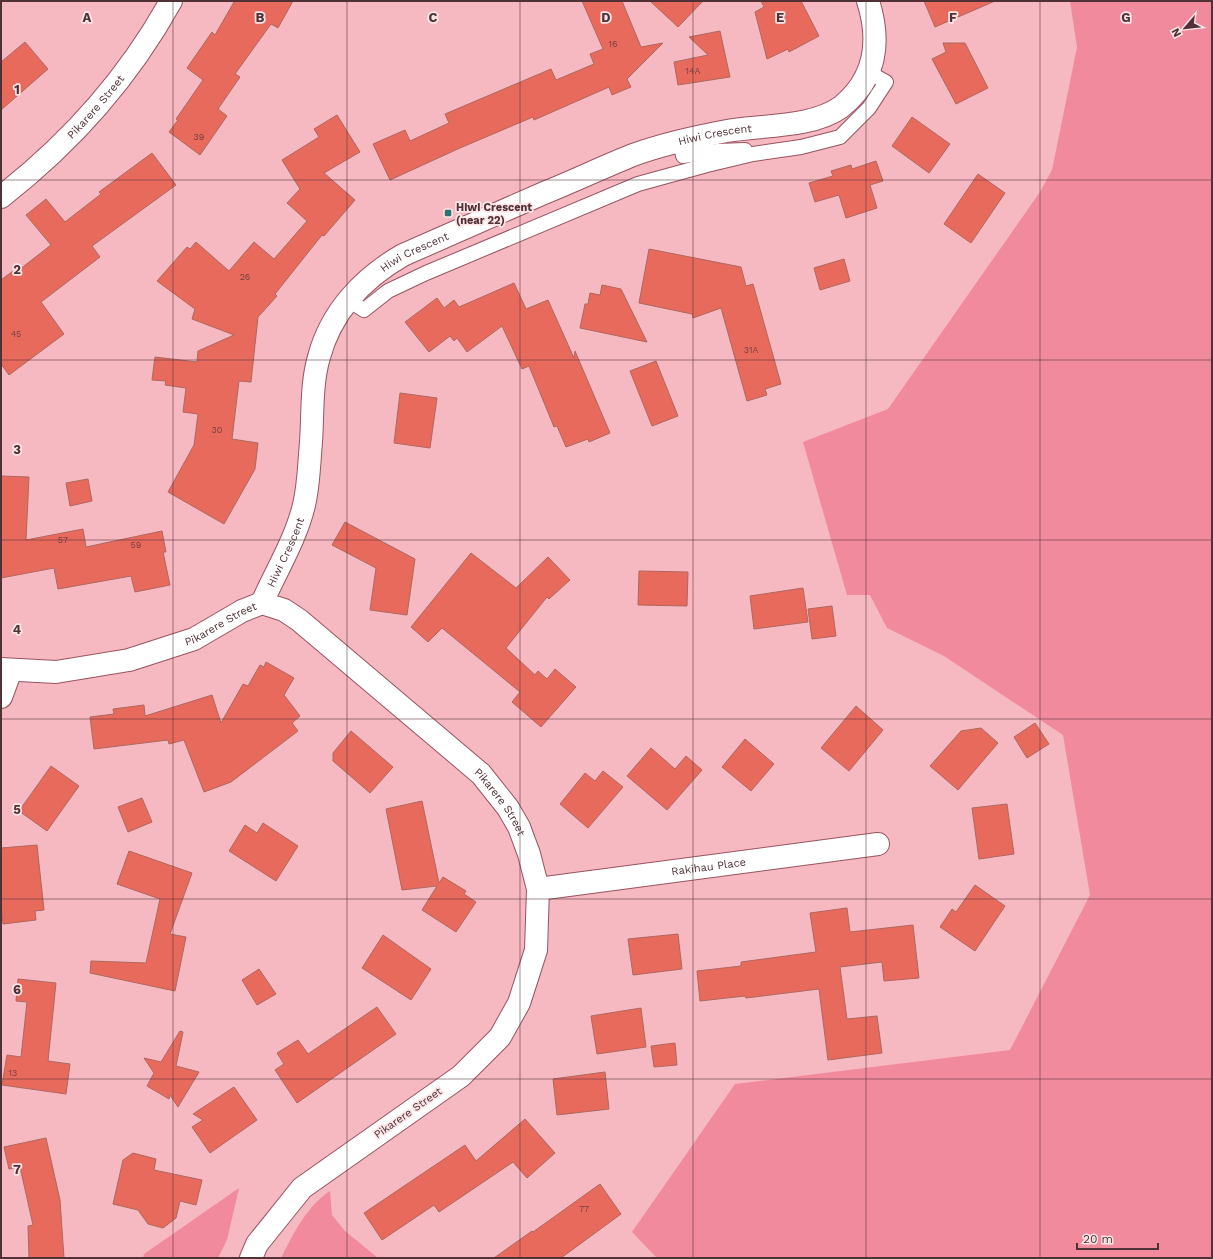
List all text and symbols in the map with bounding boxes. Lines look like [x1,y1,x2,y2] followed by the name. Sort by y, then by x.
[1165,8,1205,48] north arrow
[83,10,92,25] text: A
[256,10,265,25] text: B
[429,10,438,25] text: C
[601,10,611,25] text: D
[776,10,784,25] text: E
[949,10,957,25] text: F
[1121,10,1131,25] text: G
[1169,26,1184,39] text: N
[609,39,617,49] house number: 16
[686,66,701,76] house number: 14A
[64,72,127,141] street label: Pikarere Street
[14,82,20,97] text: 1
[677,121,753,148] street label: Hiwi Crescent
[194,132,204,142] house number: 39
[456,201,532,227] place label: Hiwi Crescent (near 22)
[443,208,453,218] marker: Hiwi Crescent (near 22)
[378,229,451,274] street label: Hiwi Crescent
[13,262,21,277] text: 2
[240,272,250,282] house number: 26
[11,329,21,339] house number: 45
[744,345,758,355] house number: 31A
[212,425,223,435] house number: 30
[13,442,21,457] text: 3
[264,515,307,589] street label: Hiwi Crescent
[58,535,68,545] house number: 57
[131,540,141,550] house number: 59
[183,599,259,648] street label: Pikarere Street
[13,622,22,637] text: 4
[472,765,528,838] street label: Pikarere Street
[13,802,21,817] text: 5
[670,855,747,878] street label: Rakihau Place
[13,982,21,997] text: 6
[9,1068,17,1078] house number: 13
[371,1084,445,1141] street label: Pikarere Street
[13,1162,21,1177] text: 7
[579,1204,589,1214] house number: 77
[1077,1225,1158,1251] scale bar
[1083,1232,1113,1246] text: 20 m

